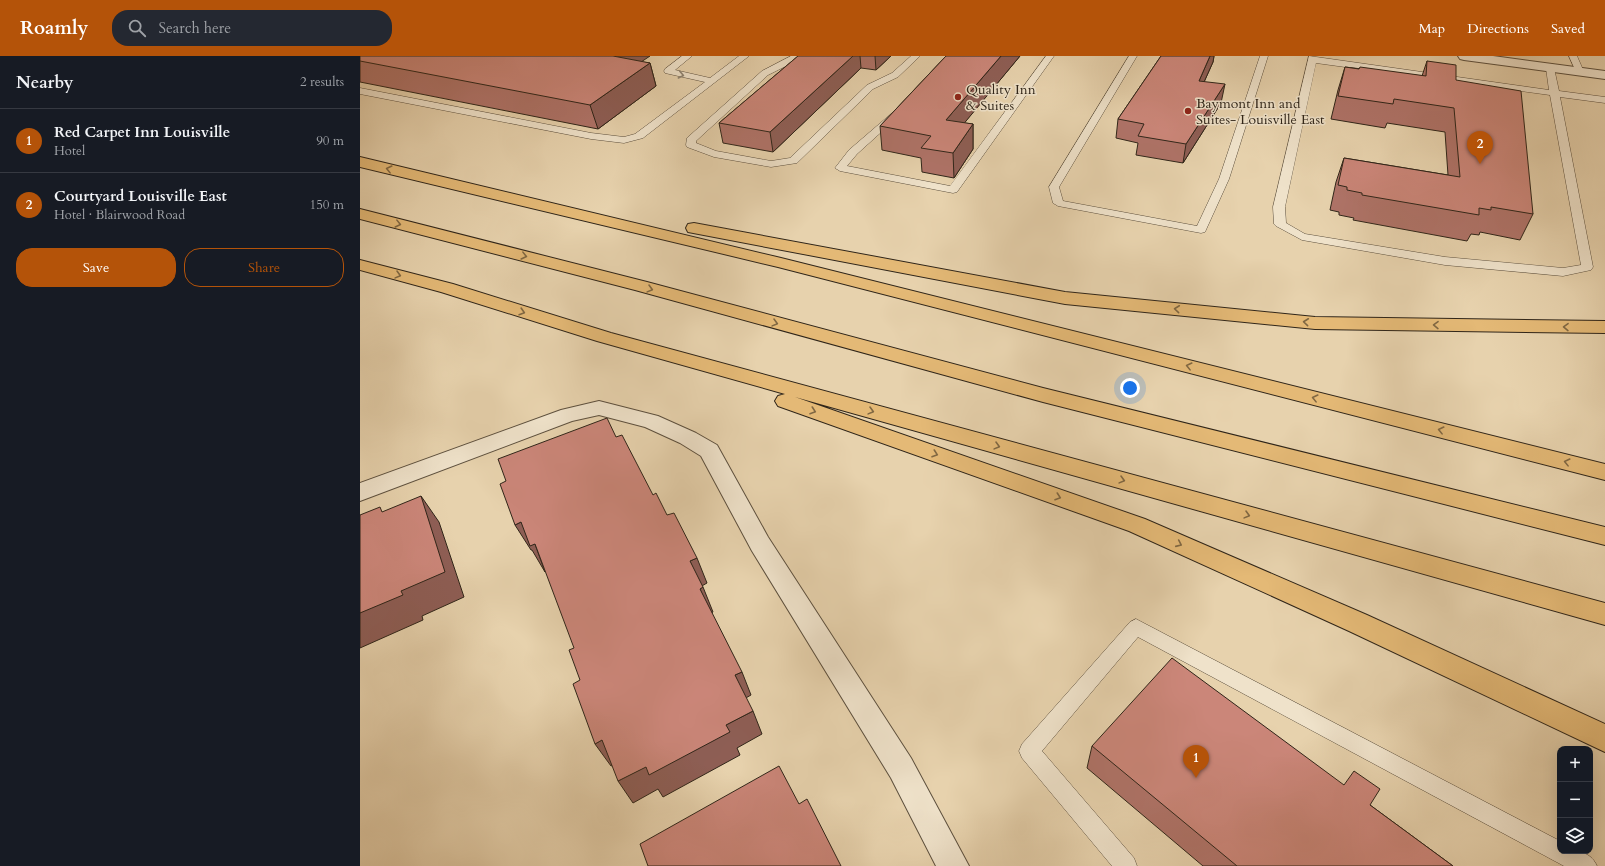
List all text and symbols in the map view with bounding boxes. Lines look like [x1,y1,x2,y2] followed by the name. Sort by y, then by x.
[112,10,392,46] search box
[20,15,88,41] text: Roamly
[126,17,148,39] icon: search
[158,18,231,38] text: Search here
[1419,19,1445,38] text: Map
[1467,19,1529,38] text: Directions
[1551,19,1585,38] text: Saved
[678,70,684,78] one-way arrow
[16,71,73,94] text: Nearby
[300,73,344,91] text: 2 results
[966,80,1036,115] place label: Quality Inn & Suites
[953,92,963,102] marker: Quality Inn & Suites
[1196,94,1325,129] place label: Baymont Inn and Suites- Louisville East
[1183,106,1193,116] marker: Baymont Inn and Suites- Louisville East
[54,122,230,142] text: Red Carpet Inn Louisville
[1467,131,1493,164] pin: 2
[26,132,32,150] text: 1
[316,132,344,150] text: 90 m
[54,142,85,160] text: Hotel
[386,165,393,174] one-way arrow
[54,186,227,206] text: Courtyard Louisville East
[26,196,32,214] text: 2
[310,196,344,214] text: 150 m
[54,206,185,224] text: Hotel · Blairwood Road
[394,219,401,228] one-way arrow
[16,248,176,287] button: Save
[184,248,344,287] button: Share
[520,252,527,260] one-way arrow
[394,270,401,279] one-way arrow
[646,284,653,293] one-way arrow
[1174,305,1180,314] one-way arrow
[519,307,526,315] one-way arrow
[771,318,778,327] one-way arrow
[1303,318,1309,327] one-way arrow
[1433,320,1439,329] one-way arrow
[1563,322,1569,331] one-way arrow
[1186,363,1192,371] one-way arrow
[1120,378,1140,398] your location
[1312,395,1318,403] one-way arrow
[809,406,816,415] one-way arrow
[868,406,875,415] one-way arrow
[1438,427,1444,435] one-way arrow
[993,441,1000,450] one-way arrow
[932,449,939,458] one-way arrow
[1564,459,1570,467] one-way arrow
[1119,476,1125,484] one-way arrow
[1054,493,1061,501] one-way arrow
[1243,510,1250,519] one-way arrow
[1175,539,1183,547] one-way arrow
[1183,745,1209,778] pin: 1
[1557,746,1593,854] map controls
[1557,746,1593,782] button: +
[1557,782,1593,818] button: −
[1557,818,1593,854] button: layers

